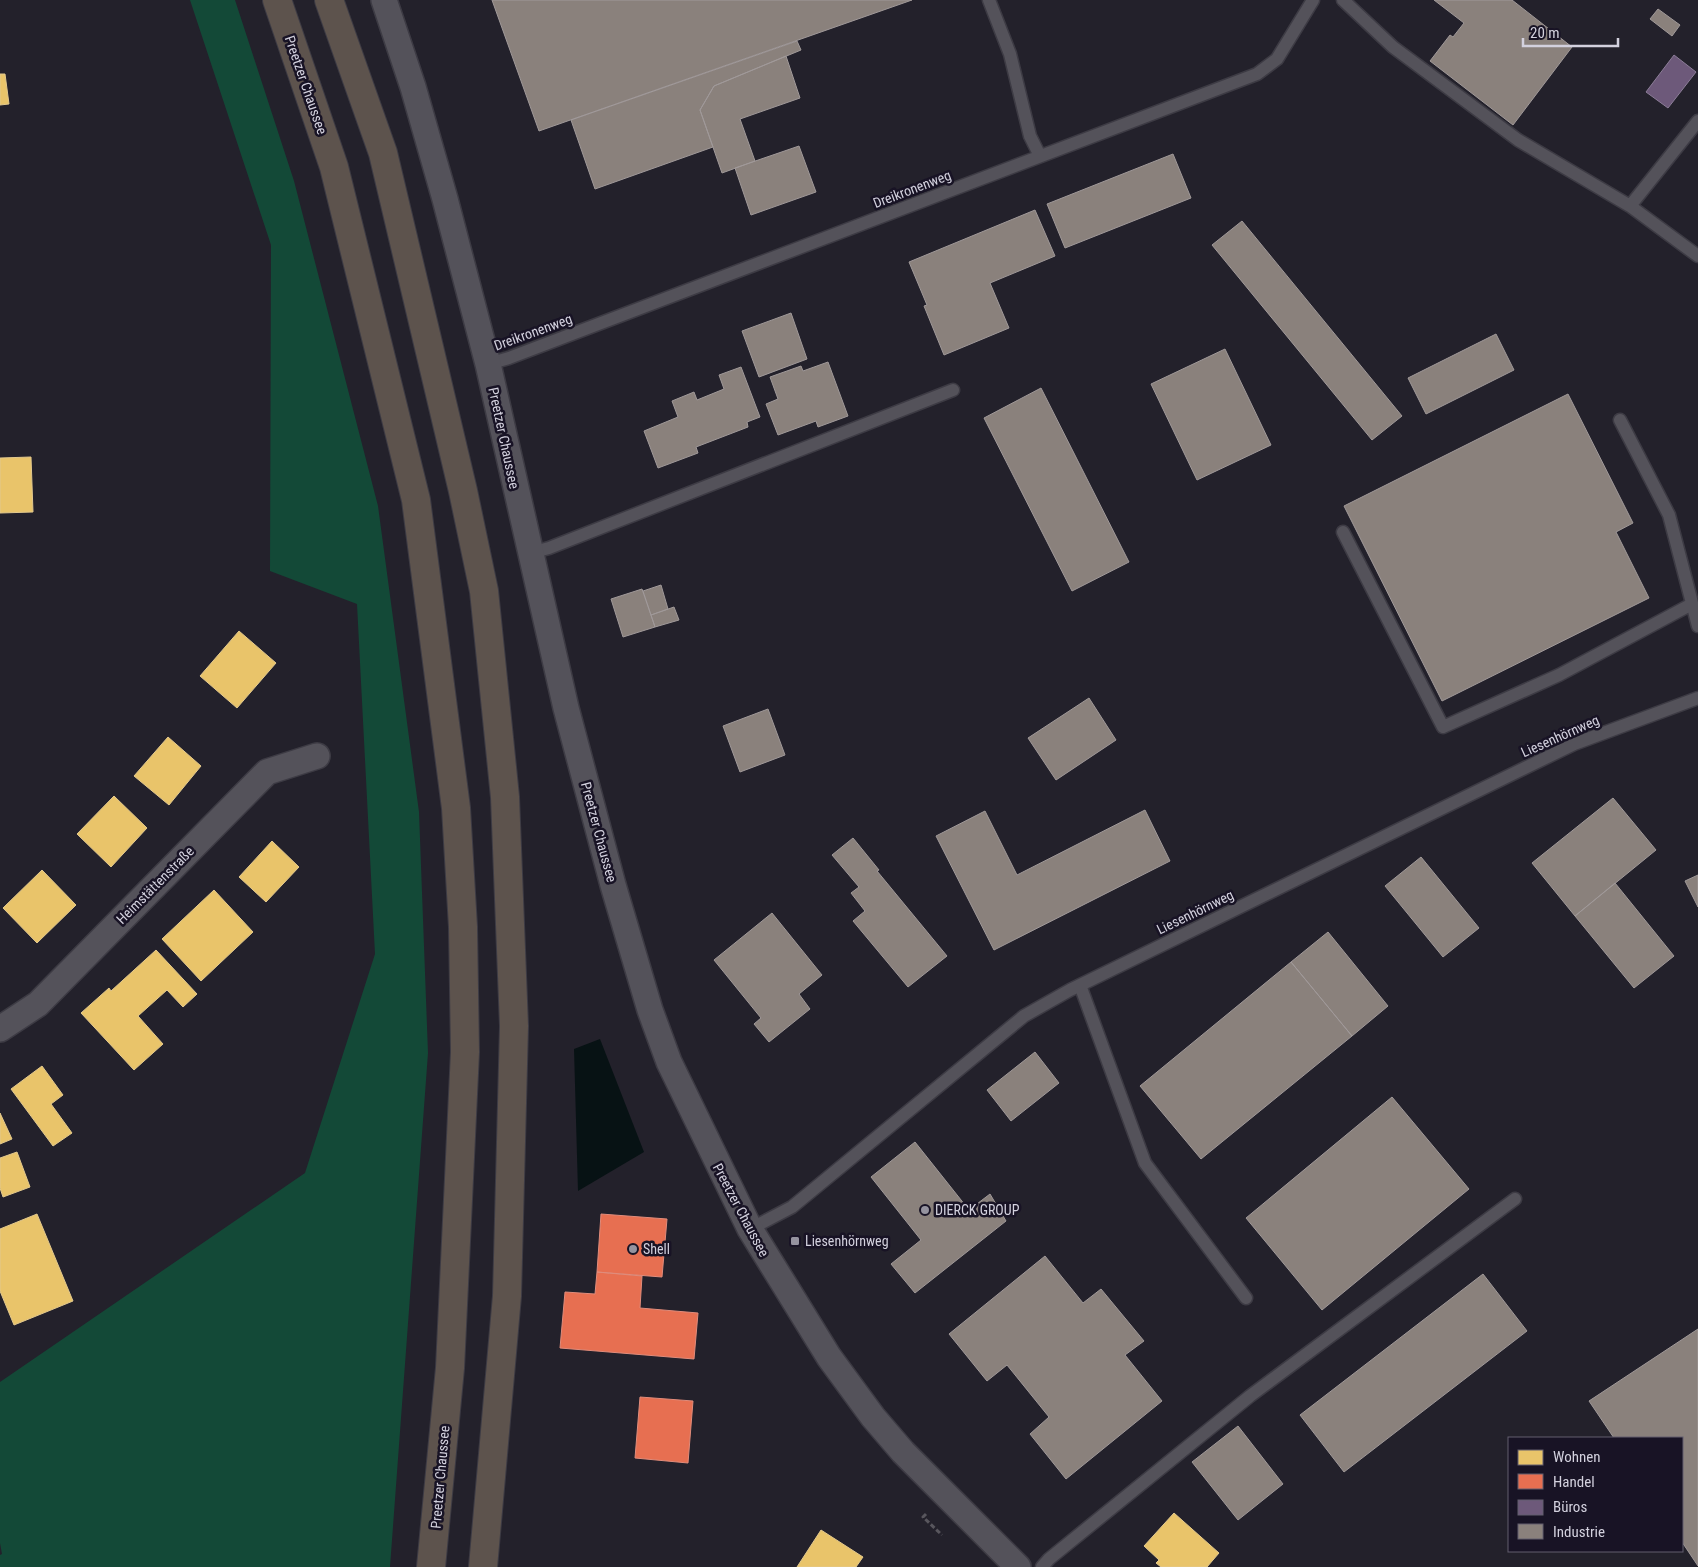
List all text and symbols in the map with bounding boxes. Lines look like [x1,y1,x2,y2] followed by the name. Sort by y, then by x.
[1523,15,1618,47] scale bar
[1530,24,1560,42] text: 20 m
[282,34,331,137] street label: Preetzer Chaussee
[871,167,953,211] street label: Dreikronenweg
[492,310,574,354] street label: Dreikronenweg
[485,386,523,491] street label: Preetzer Chaussee
[1519,712,1601,760] street label: Liesenhörnweg
[578,780,620,884] street label: Preetzer Chaussee
[113,843,197,927] street label: Heimstättenstraße
[1154,886,1236,938] street label: Liesenhörnweg
[710,1161,773,1260] street label: Preetzer Chaussee
[935,1202,1020,1218] place label: DIERCK GROUP
[919,1204,931,1216] marker: DIERCK GROUP
[805,1233,889,1249] place label: Liesenhörnweg
[789,1235,801,1247] marker: Liesenhörnweg
[643,1241,670,1257] place label: Shell
[627,1243,639,1255] marker: Shell
[428,1424,453,1529] street label: Preetzer Chaussee
[1508,1437,1683,1552] legend
[1553,1448,1601,1466] text: Wohnen
[1553,1473,1595,1491] text: Handel
[1553,1498,1587,1516] text: Büros
[1553,1523,1605,1541] text: Industrie

